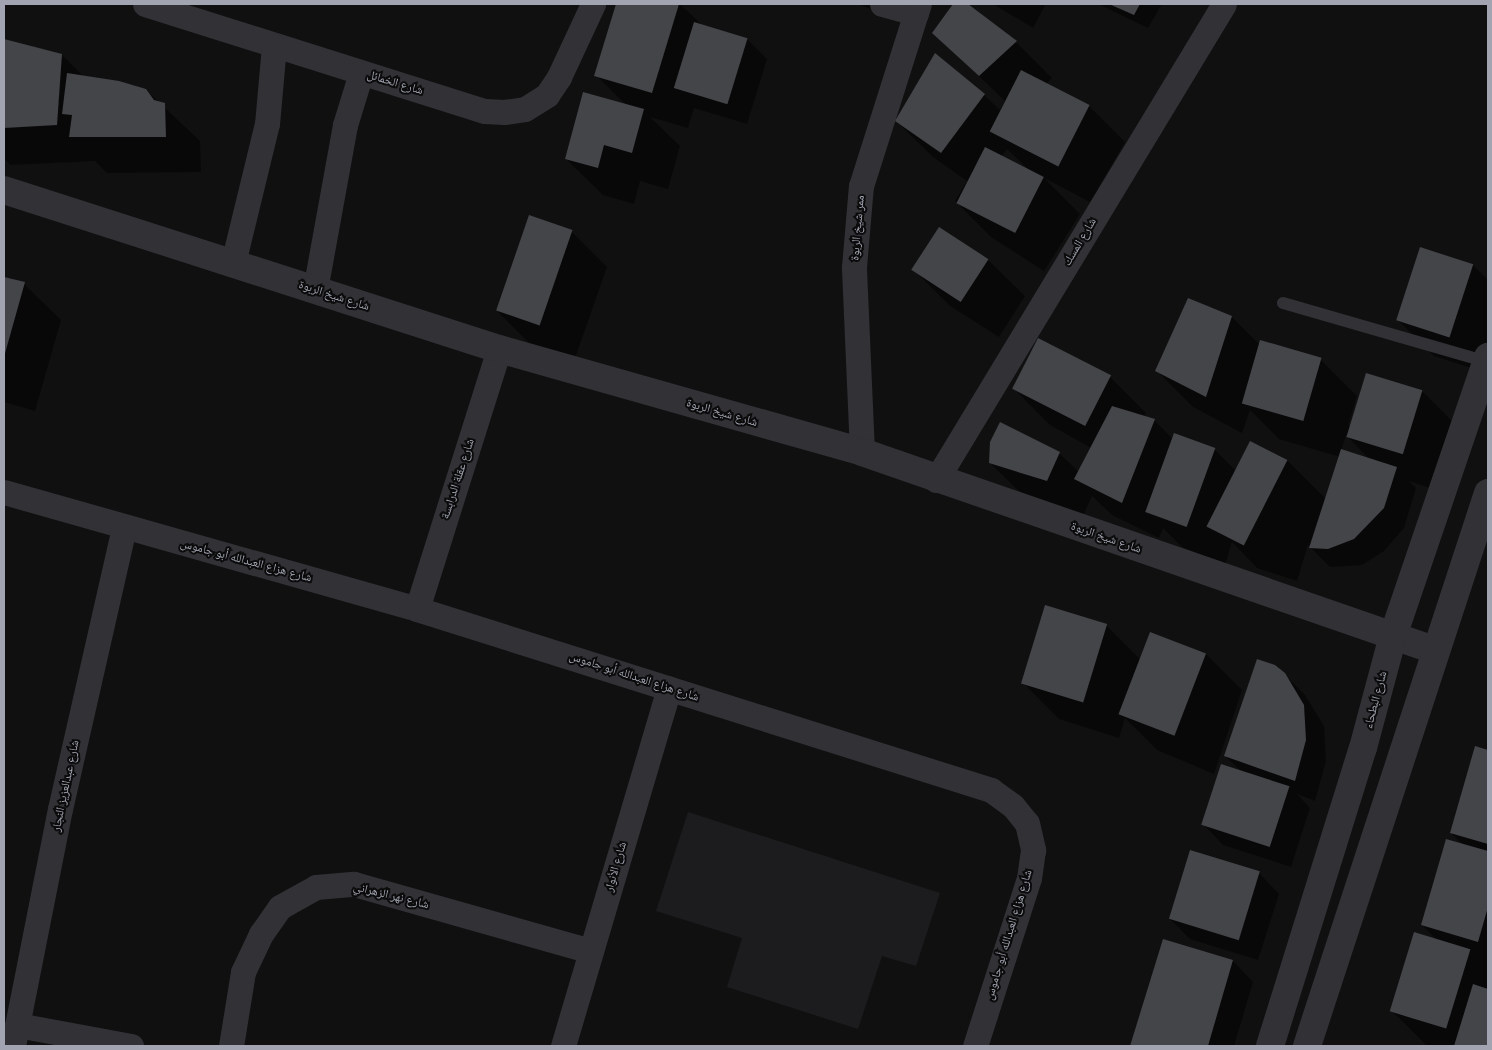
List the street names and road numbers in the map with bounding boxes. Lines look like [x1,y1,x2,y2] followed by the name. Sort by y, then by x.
[365,68,425,98] street label: شارع الخمائل
[848,195,868,261] street label: ممر شيخ الربوة
[1060,216,1100,268] street label: شارع المسك
[297,278,371,314] street label: شارع شيخ الربوة
[685,396,759,430] street label: شارع شيخ الربوة
[438,437,478,521] street label: شارع عقلة الدرابسة
[1069,519,1143,557] street label: شارع شيخ الربوة
[179,536,313,586] street label: شارع هزاع العبدالله أبو جاموس
[567,649,701,705] street label: شارع هزاع العبدالله أبو جاموس
[1361,670,1391,730] street label: شارع البطحاء
[49,739,83,833] street label: شارع عبدالعزيز النجار
[602,840,630,894] street label: شارع الأنوار
[982,868,1036,1002] street label: شارع هزاع العبدالله أبو جاموس
[352,880,430,912] street label: شارع نهر الزهراني

